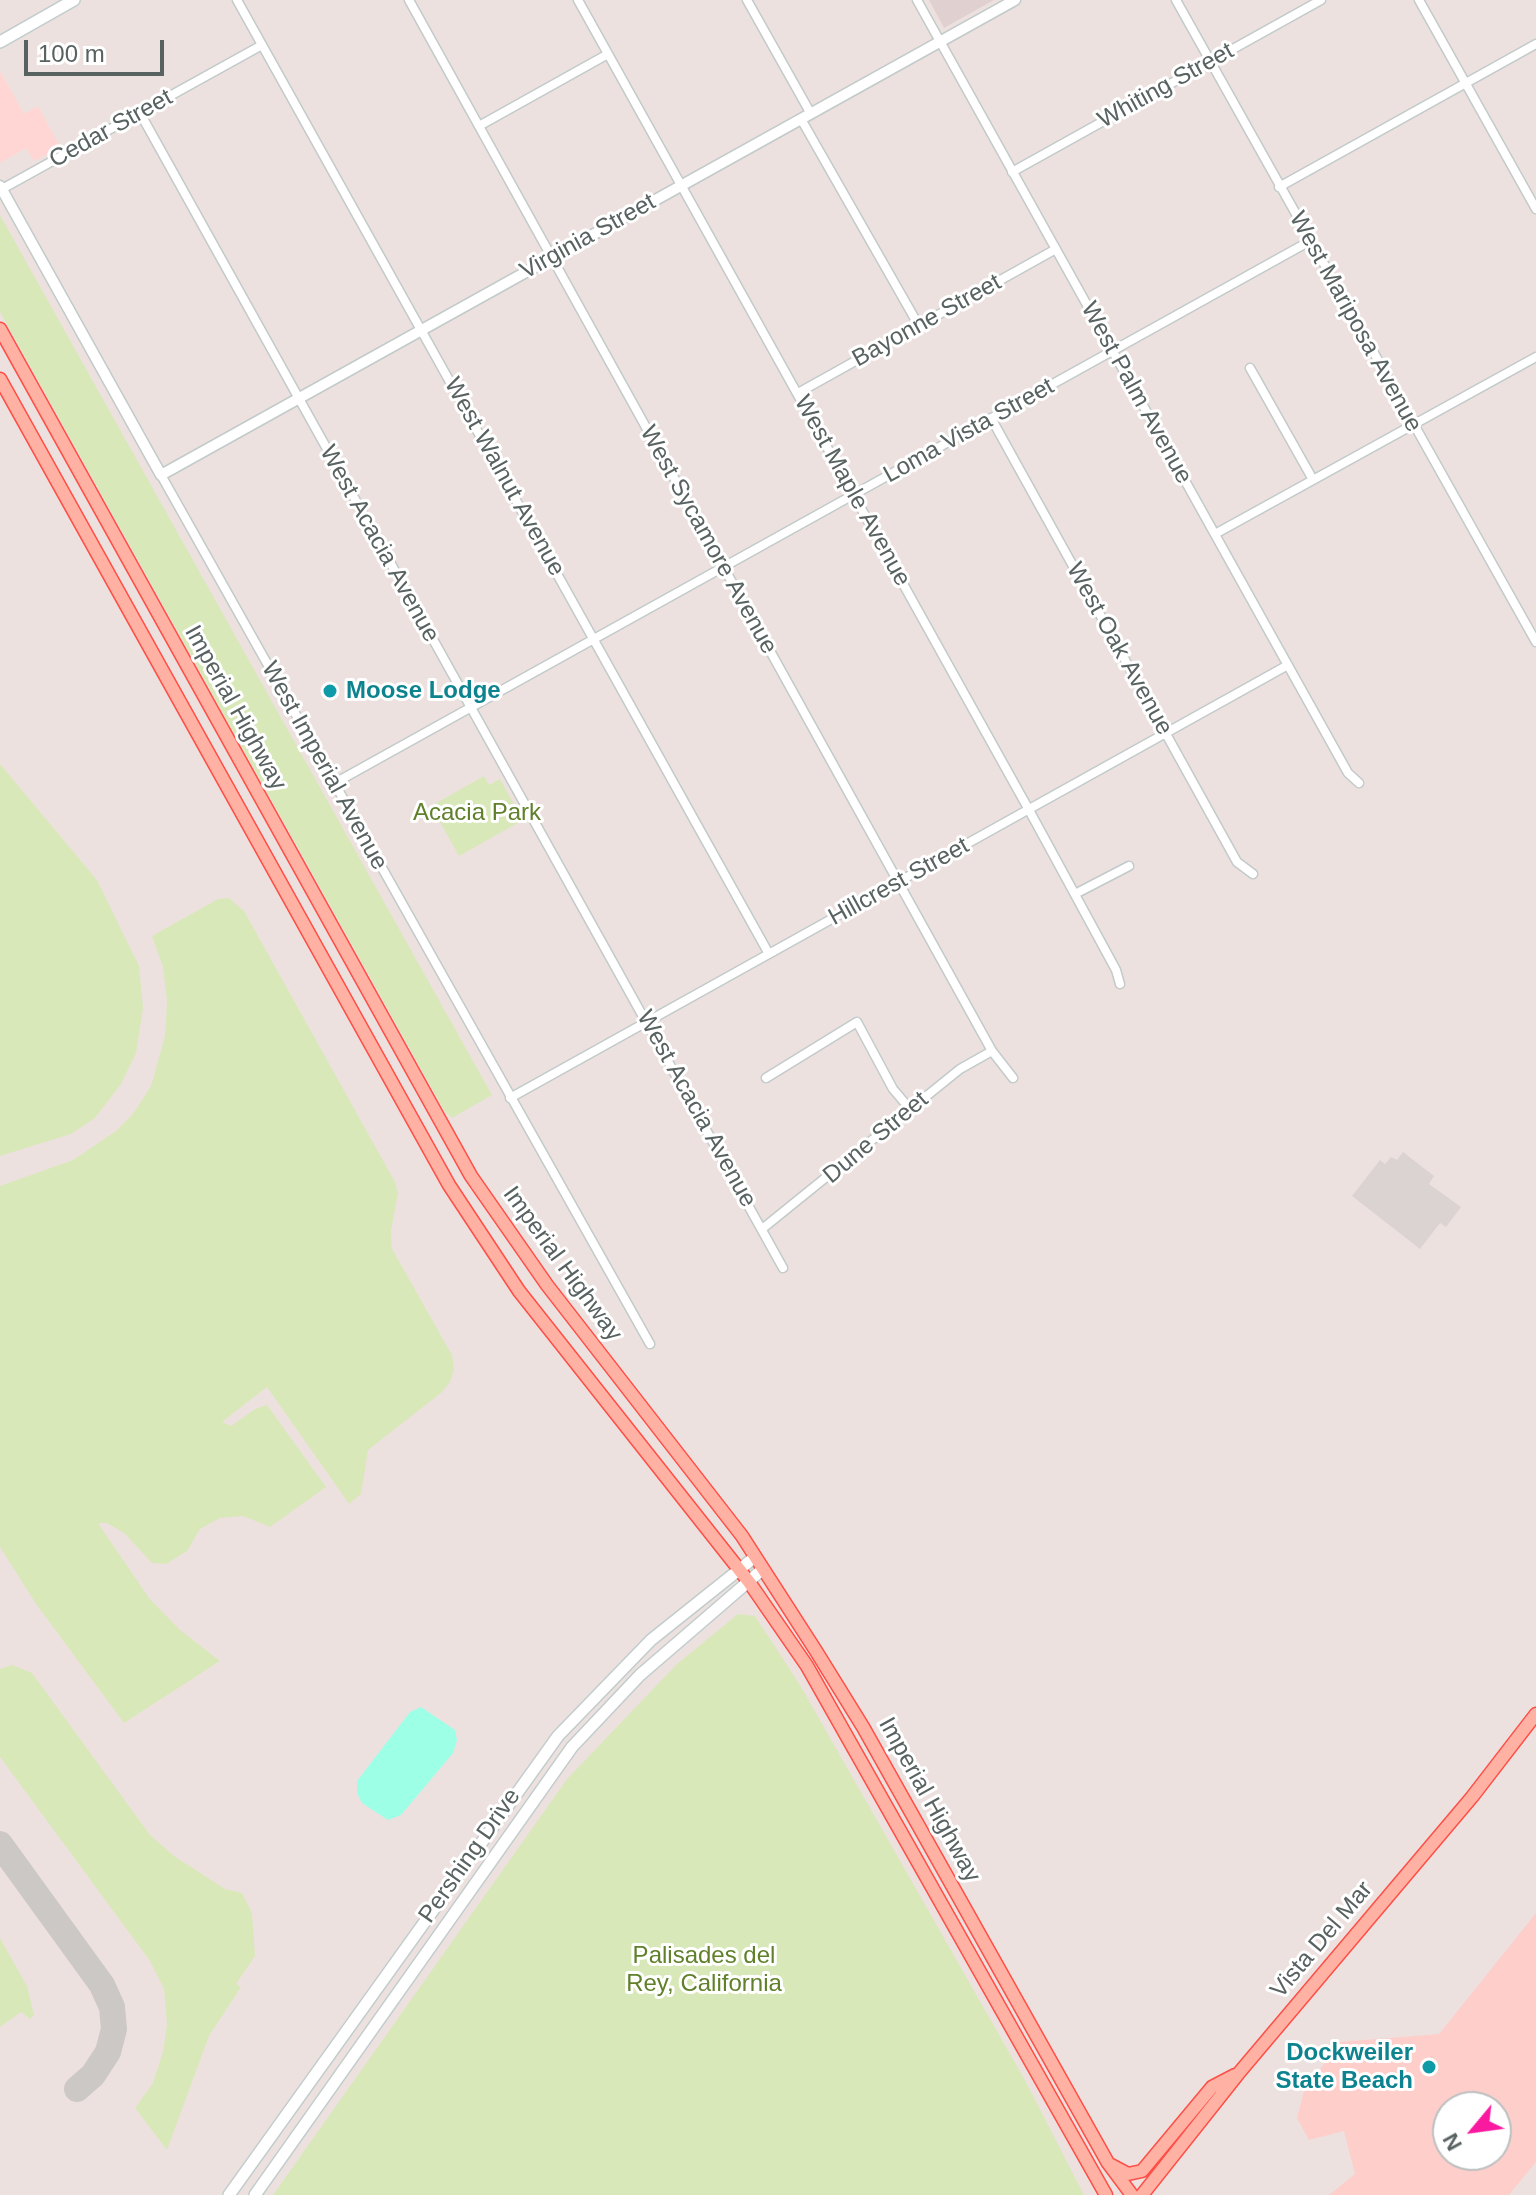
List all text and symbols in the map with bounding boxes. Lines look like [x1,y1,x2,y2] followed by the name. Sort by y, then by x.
[28,24,168,74] scale bar
[1093,37,1239,135] street label: Whiting Street
[38,40,105,67] text: 100 m
[45,83,177,175] street label: Cedar Street
[515,188,661,286] street label: Virginia Street
[1282,207,1428,437] street label: West Mariposa Avenue
[848,268,1006,374] street label: Bayonne Street
[1074,297,1198,489] street label: West Palm Avenue
[879,372,1059,490] street label: Loma Vista Street
[438,373,570,581] street label: West Walnut Avenue
[788,390,916,592] street label: West Maple Avenue
[633,421,783,659] street label: West Sycamore Avenue
[313,441,445,647] street label: West Acacia Avenue
[1060,558,1178,740] street label: West Oak Avenue
[178,621,292,795] street label: Imperial Highway
[255,657,393,875] street label: West Imperial Avenue
[346,677,501,705] place label: Moose Lodge
[321,682,339,700] marker: Moose Lodge
[413,799,541,827] park label: Acacia Park
[824,832,974,932] street label: Hillcrest Street
[630,1006,762,1212] street label: West Acacia Avenue
[818,1086,934,1190] street label: Dune Street
[496,1181,628,1347] street label: Imperial Highway
[872,1713,986,1887] street label: Imperial Highway
[413,1783,527,1929] street label: Pershing Drive
[1265,1876,1379,2004] street label: Vista Del Mar
[626,1942,782,1998] park label: Palisades del Rey, California
[1276,2039,1413,2095] place label: Dockweiler State Beach
[1420,2058,1438,2076] marker: Dockweiler State Beach
[1432,2091,1512,2171] north arrow
[1438,2129,1467,2155] text: N

